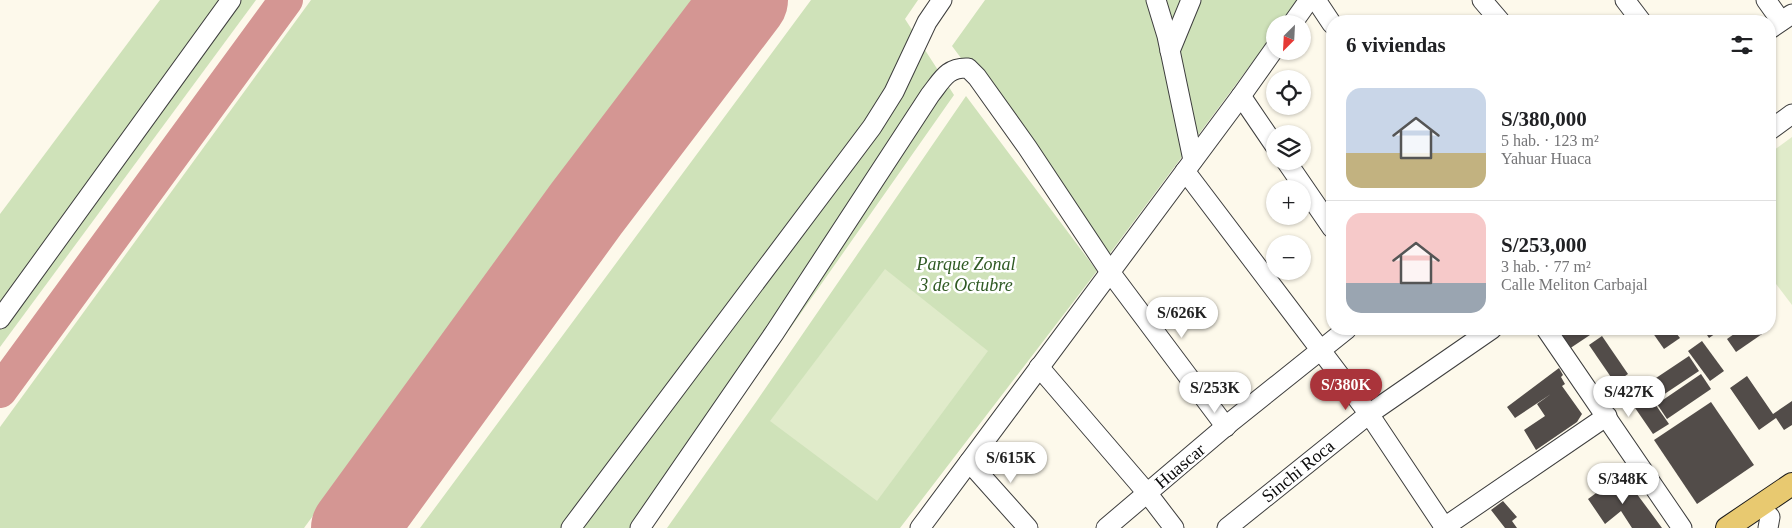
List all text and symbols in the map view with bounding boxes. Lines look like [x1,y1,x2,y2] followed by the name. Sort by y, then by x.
[1266,15,1311,60] north arrow
[1266,15,1311,280] map controls
[1728,31,1756,59] icon: filters
[1346,33,1446,57] text: 6 viviendas
[1266,70,1311,115] button: locate
[1501,107,1587,131] text: S/380,000
[1386,108,1446,168] icon: home
[1266,125,1311,170] button: layers
[1501,132,1599,149] text: 5 hab. · 123 m²
[1501,150,1591,167] text: Yahuar Huaca
[1266,180,1311,225] button: +
[1386,233,1446,293] icon: home
[1501,233,1587,257] text: S/253,000
[1266,235,1311,280] button: −
[916,254,1015,295] park label: Parque Zonal 3 de Octubre
[1501,258,1591,275] text: 3 hab. · 77 m²
[1501,276,1648,293] text: Calle Meliton Carbajal
[1141,296,1223,339] pin: S/626K
[1157,304,1207,321] text: S/626K
[1305,368,1387,411] pin: S/380K
[1174,372,1256,414] pin: S/253K
[1321,376,1371,393] text: S/380K
[1588,376,1670,418] pin: S/427K
[1190,379,1240,396] text: S/253K
[1604,383,1654,400] text: S/427K
[1258,436,1338,506] street label: Sinchi Roca
[1151,439,1209,493] street label: Huascar
[970,442,1052,484] pin: S/615K
[986,449,1036,466] text: S/615K
[1582,462,1664,505] pin: S/348K
[1598,470,1648,487] text: S/348K

